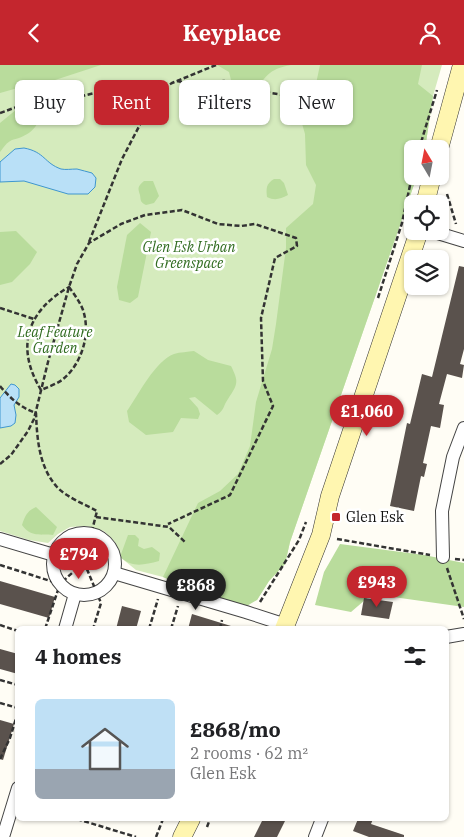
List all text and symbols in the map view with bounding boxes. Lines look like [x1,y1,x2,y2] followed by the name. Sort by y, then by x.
[183,18,281,47] text: Keyplace
[20,19,48,47] icon: back
[416,19,444,47] icon: person
[15,80,84,125] chip: Buy
[94,80,169,125] chip: Rent
[179,80,270,125] chip: Filters
[280,80,353,125] chip: New
[404,140,449,185] north arrow
[404,140,449,295] map controls
[404,195,449,240] button: locate
[143,238,235,272] park label: Glen Esk Urban Greenspace
[404,250,449,295] button: layers
[17,323,93,357] park label: Leaf Feature Garden
[326,395,408,437] pin: £1,060
[341,401,393,421] text: £1,060
[346,508,405,526] place label: Glen Esk
[330,511,342,523] marker: Glen Esk
[49,537,109,580] pin: £794
[60,544,98,564] text: £794
[347,565,407,608] pin: £943
[166,569,226,611] pin: £868
[358,572,396,592] text: £943
[177,575,215,595] text: £868
[35,642,121,670] text: 4 homes
[401,642,429,670] icon: filters
[190,715,281,743] text: £868/mo
[75,719,135,779] icon: home
[190,743,308,763] text: 2 rooms · 62 m²
[190,763,256,783] text: Glen Esk

